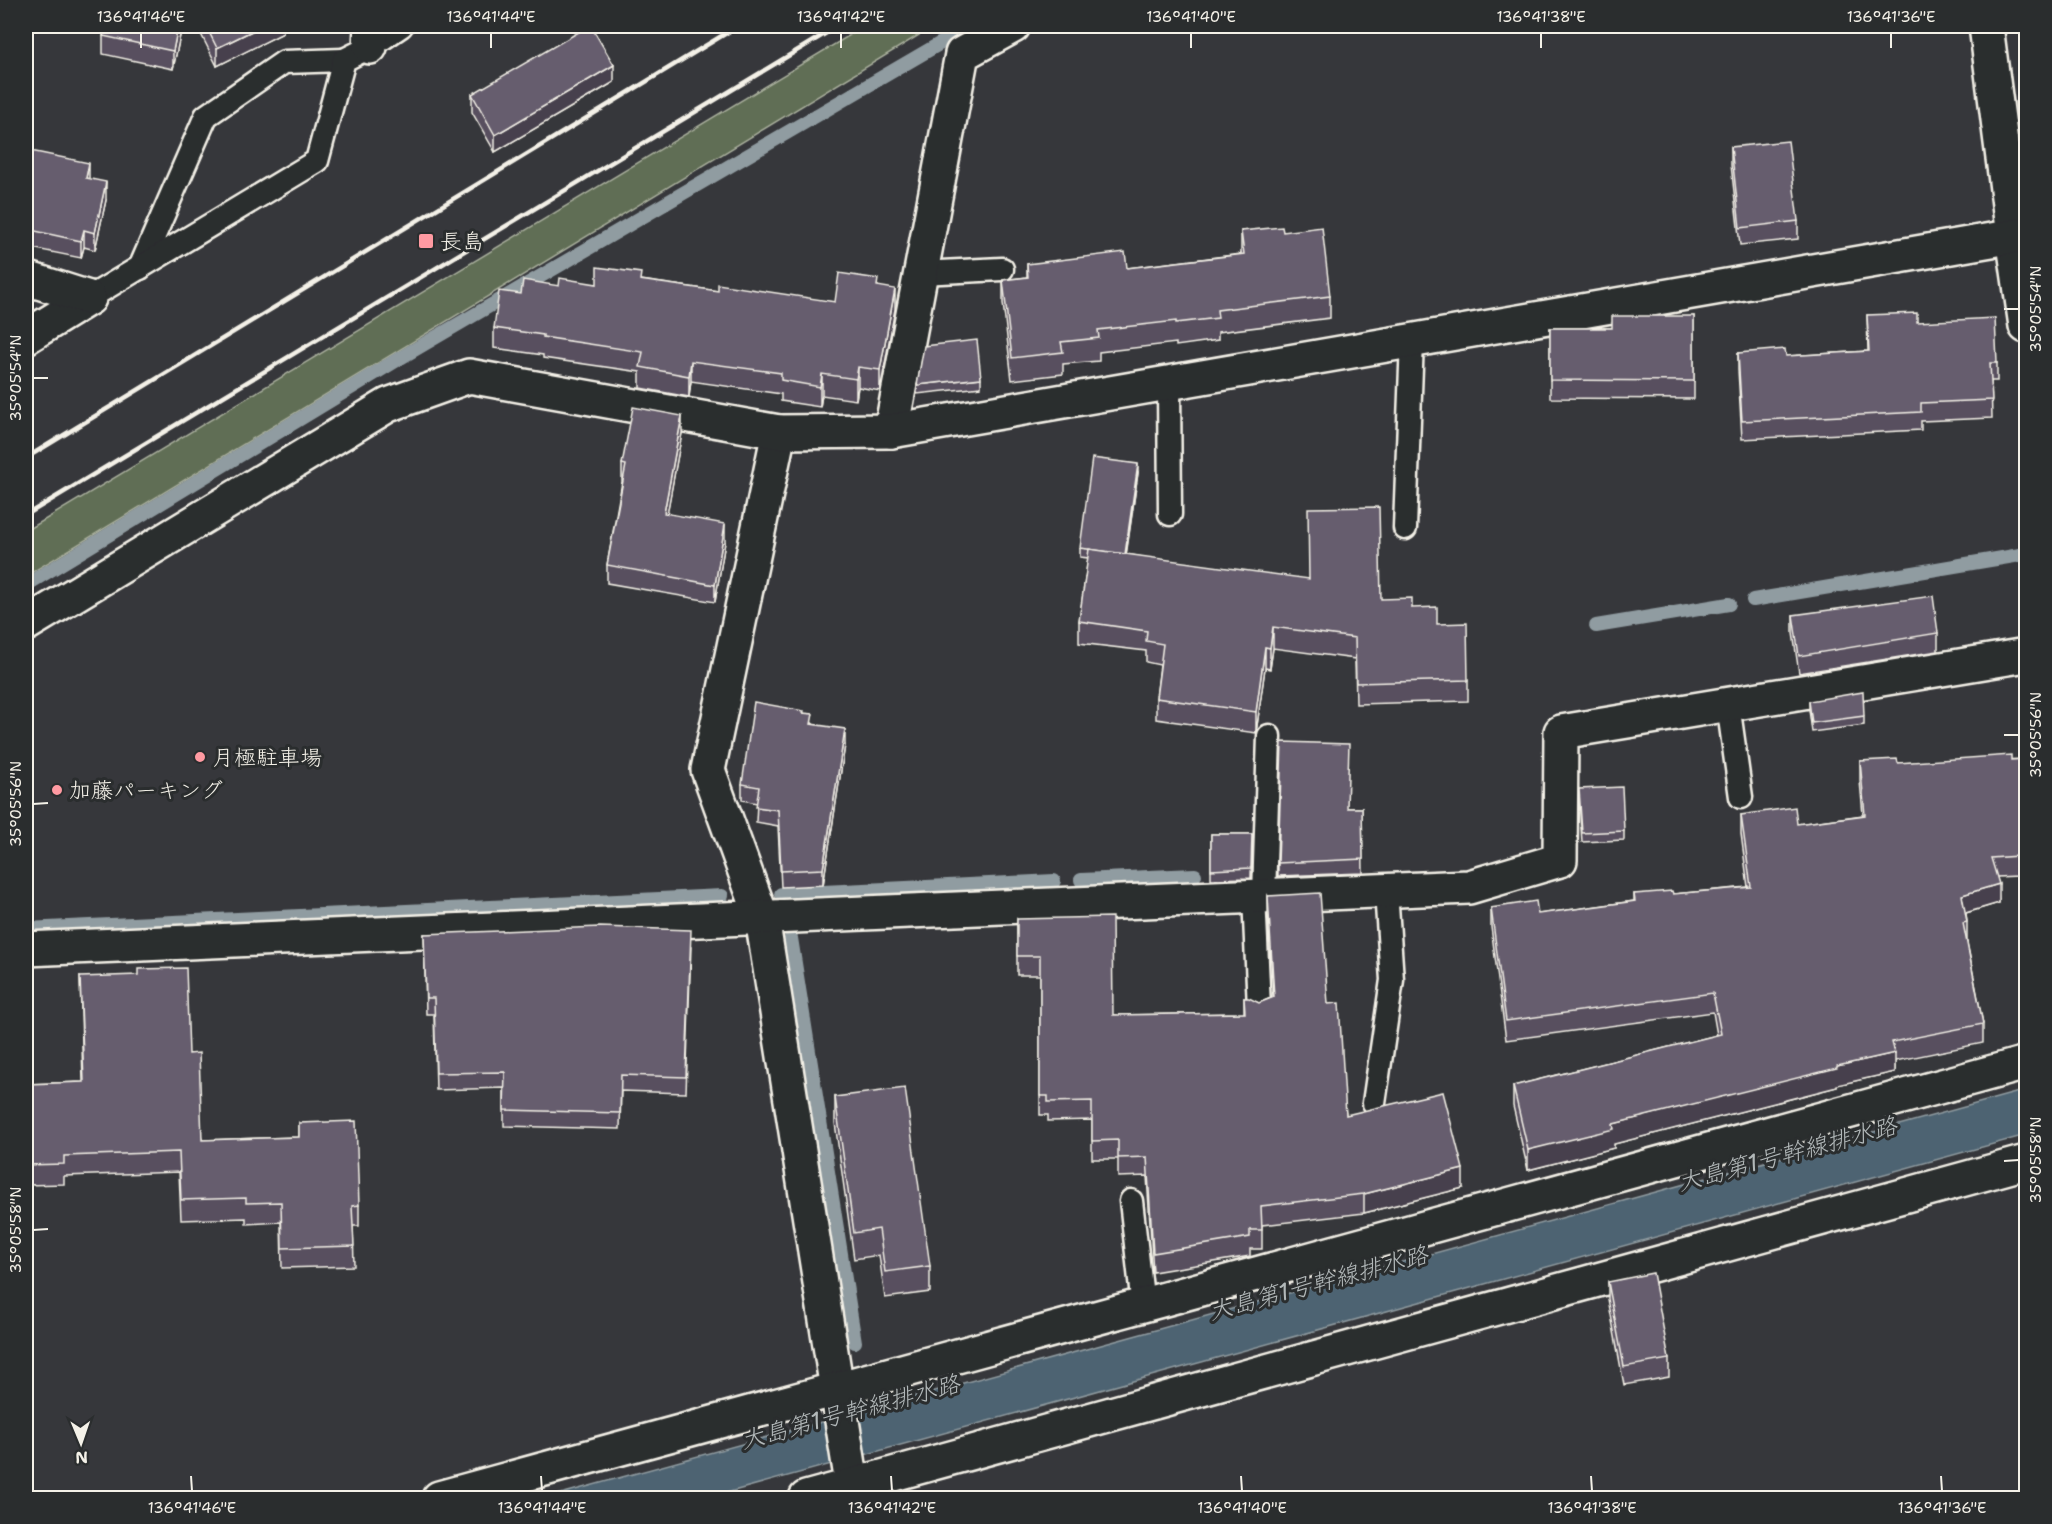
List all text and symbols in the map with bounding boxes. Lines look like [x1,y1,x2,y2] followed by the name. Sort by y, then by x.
[97,7,185,27] text: 136°41'46"E
[446,7,536,27] text: 136°41'44"E
[797,7,885,27] text: 136°41'42"E
[1146,7,1236,27] text: 136°41'40"E
[1496,7,1586,27] text: 136°41'38"E
[1847,7,1935,27] text: 136°41'36"E
[440,227,484,256] place label: 長島
[417,232,435,250] marker: 長島
[2026,266,2046,352] text: 35°05'54"N
[6,335,26,421] text: 35°05'54"N
[2026,692,2046,778] text: 35°05'56"N
[212,743,322,772] place label: 月極駐車場
[193,750,207,764] marker: 月極駐車場
[6,761,26,847] text: 35°05'56"N
[69,776,223,805] place label: 加藤パーキング
[50,783,64,797] marker: 加藤パーキング
[1674,1109,1902,1199] water label: 大島第1号幹線排水路
[2026,1117,2046,1203] text: 35°05'58"N
[6,1187,26,1273] text: 35°05'58"N
[1205,1238,1433,1328] water label: 大島第1号幹線排水路
[737,1367,965,1457] water label: 大島第1号幹線排水路
[51,1413,111,1473] north arrow
[75,1447,88,1468] text: N
[148,1498,236,1518] text: 136°41'46"E
[497,1498,587,1518] text: 136°41'44"E
[848,1498,936,1518] text: 136°41'42"E
[1197,1498,1287,1518] text: 136°41'40"E
[1547,1498,1637,1518] text: 136°41'38"E
[1898,1498,1986,1518] text: 136°41'36"E

